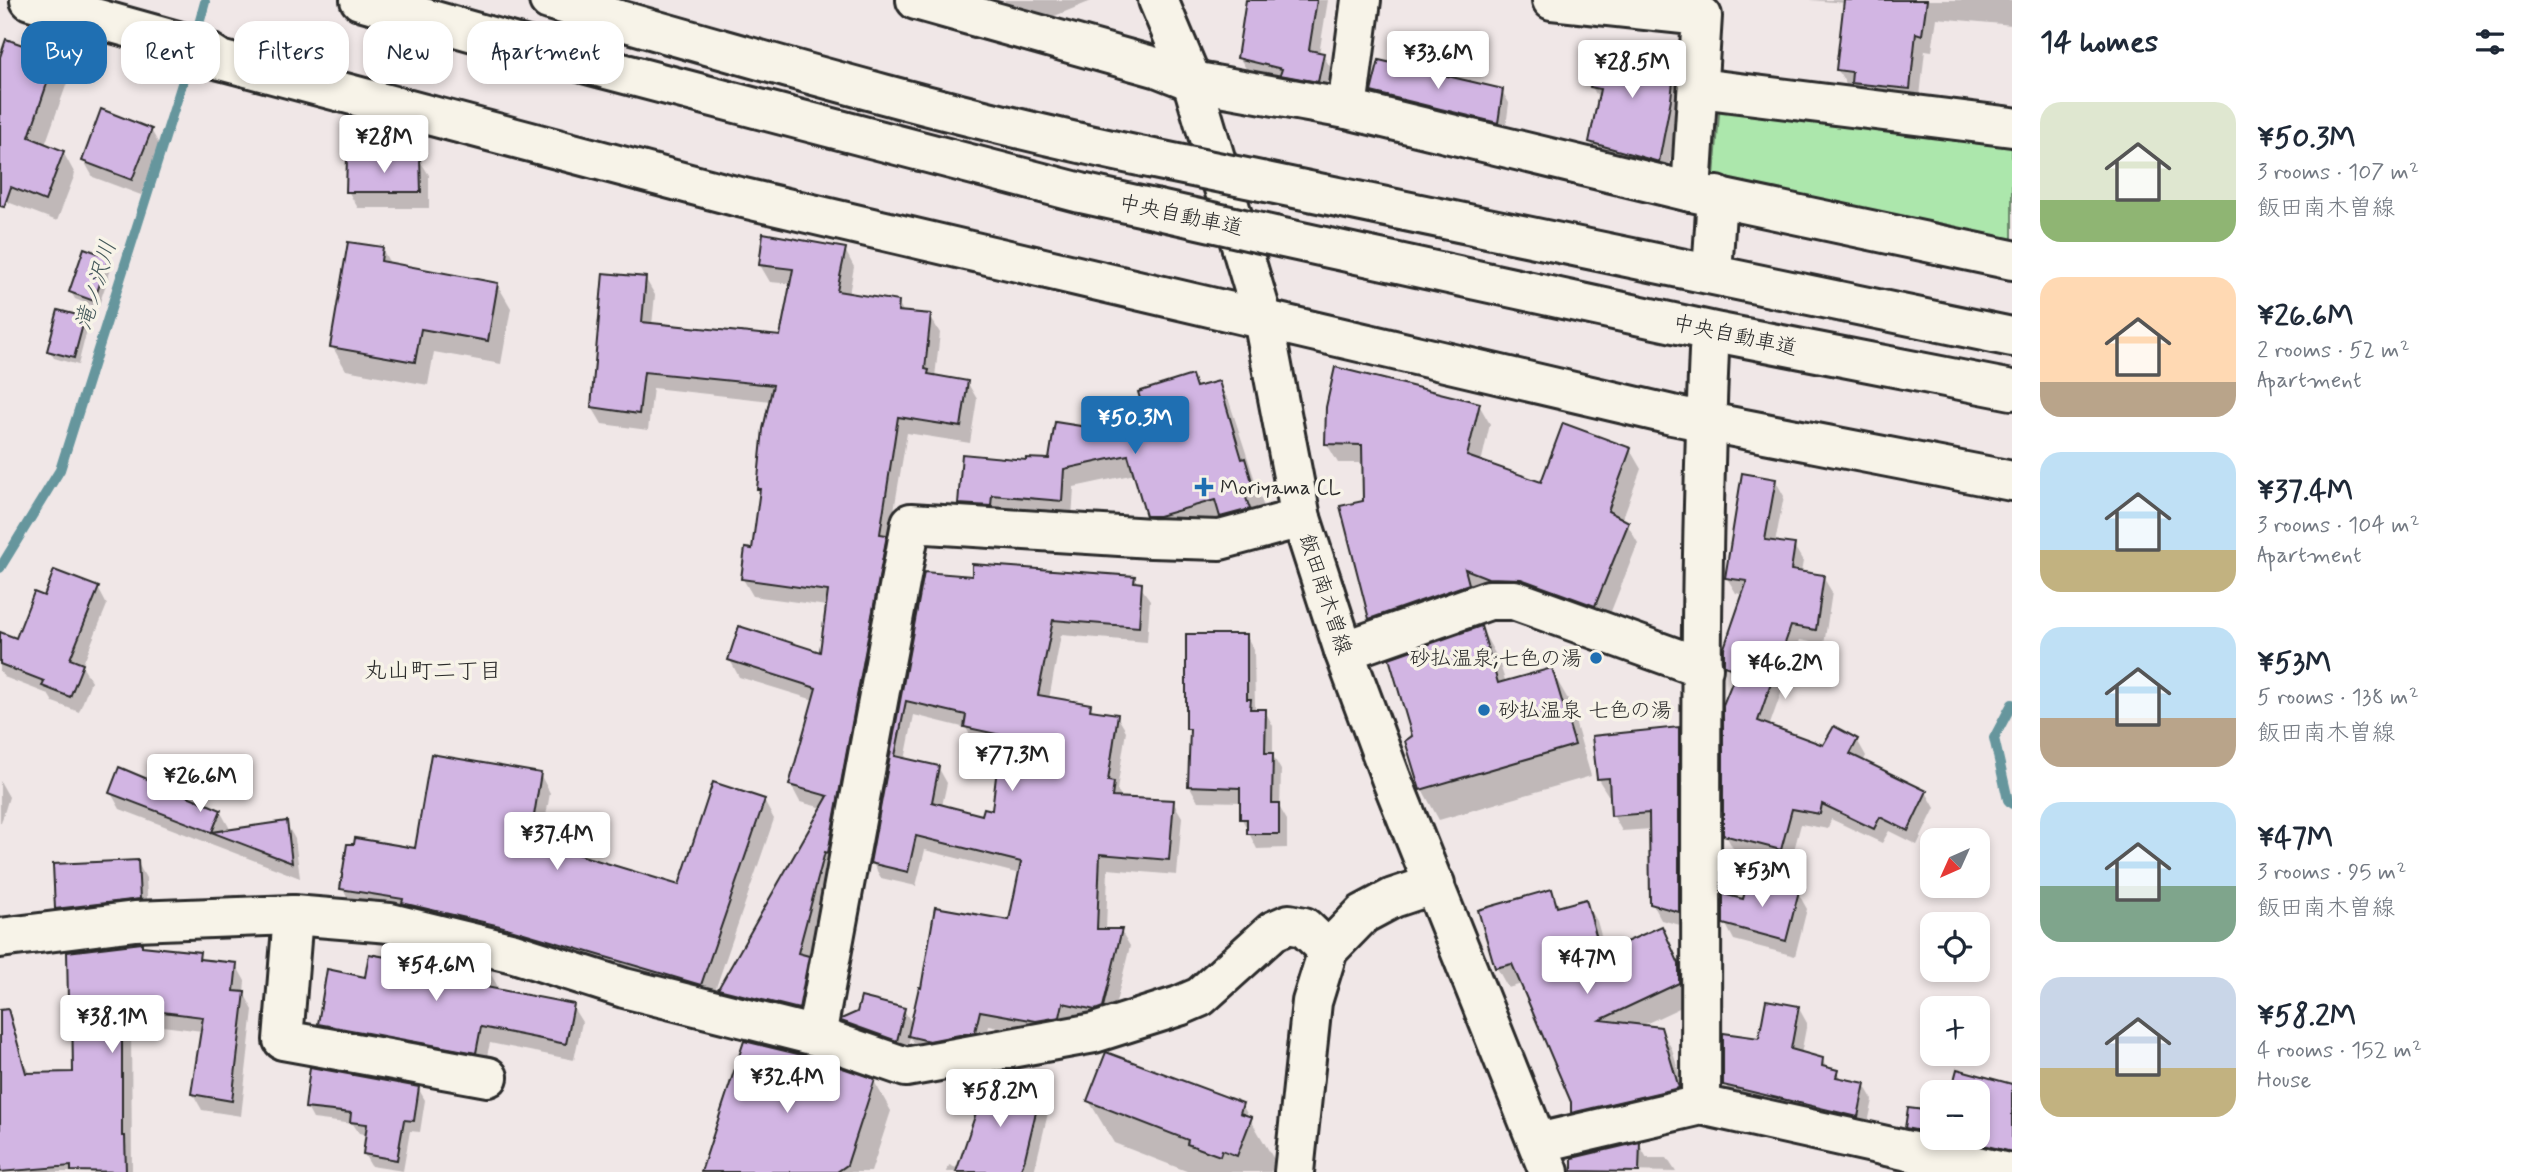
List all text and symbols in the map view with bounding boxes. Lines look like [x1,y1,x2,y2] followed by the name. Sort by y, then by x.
[21,21,107,84] chip: Buy
[121,21,220,84] chip: Rent
[234,21,349,84] chip: Filters
[363,21,453,84] chip: New
[467,21,624,84] chip: Apartment
[2040,23,2158,62] text: 14 homes
[2471,23,2509,61] icon: filters
[1381,32,1495,91] pin: ¥33.6M
[1403,39,1473,69] text: ¥33.6M
[1575,41,1689,100] pin: ¥28.5M
[1594,48,1670,78] text: ¥28.5M
[343,116,425,175] pin: ¥28M
[2257,119,2356,158] text: ¥50.3M
[355,123,413,153] text: ¥28M
[2096,130,2180,214] icon: home
[2257,158,2419,188] text: 3 rooms · 107 m²
[1116,189,1245,243] street label: 中央自動車道
[2257,194,2395,224] text: 飯田南木曽線
[69,237,125,334] water label: 滝ノ沢川
[2257,297,2354,336] text: ¥26.6M
[2096,305,2180,389] icon: home
[1670,309,1799,363] street label: 中央自動車道
[2257,336,2410,366] text: 2 rooms · 52 m²
[2257,366,2362,396] text: Apartment
[1078,396,1192,456] pin: ¥50.3M
[1097,404,1173,434] text: ¥50.3M
[2257,472,2353,511] text: ¥37.4M
[1220,474,1341,502] place label: Moriyama CL
[1194,477,1214,497] marker: Moriyama CL
[2096,480,2180,564] icon: home
[2257,511,2420,541] text: 3 rooms · 104 m²
[1292,530,1358,659] street label: 飯田南木曽線
[2257,541,2362,571] text: Apartment
[1728,642,1842,701] pin: ¥46.2M
[2257,644,2331,683] text: ¥53M
[1409,645,1582,673] place label: 砂払温泉;七色の湯
[1747,649,1823,679] text: ¥46.2M
[1588,650,1604,666] marker: 砂払温泉;七色の湯
[2096,655,2180,739] icon: home
[364,657,502,687] district label: 丸山町二丁目
[2257,683,2419,713] text: 5 rooms · 138 m²
[1498,697,1672,725] place label: 砂払温泉 七色の湯
[1476,702,1492,718] marker: 砂払温泉 七色の湯
[2257,719,2395,749] text: 飯田南木曽線
[955,734,1069,793] pin: ¥77.3M
[975,741,1049,771] text: ¥77.3M
[143,754,257,814] pin: ¥26.6M
[163,762,237,792] text: ¥26.6M
[500,812,614,872] pin: ¥37.4M
[2257,819,2333,858] text: ¥47M
[520,820,594,850] text: ¥37.4M
[1920,828,1990,898] north arrow
[1920,828,1990,1150] map controls
[2096,830,2180,914] icon: home
[1721,850,1803,909] pin: ¥53M
[1734,857,1790,887] text: ¥53M
[2257,858,2406,888] text: 3 rooms · 95 m²
[2257,894,2395,924] text: 飯田南木曽線
[1920,912,1990,982] button: locate
[1546,936,1628,996] pin: ¥47M
[379,944,493,1003] pin: ¥54.6M
[1558,944,1616,974] text: ¥47M
[397,951,475,981] text: ¥54.6M
[55,996,169,1055] pin: ¥38.1M
[1920,996,1990,1066] button: +
[2257,997,2356,1036] text: ¥58.2M
[76,1003,148,1033] text: ¥38.1M
[2096,1005,2180,1089] icon: home
[2257,1036,2422,1066] text: 4 rooms · 152 m²
[730,1056,844,1115] pin: ¥32.4M
[750,1063,824,1093] text: ¥32.4M
[2257,1066,2311,1096] text: House
[943,1070,1057,1129] pin: ¥58.2M
[962,1077,1038,1107] text: ¥58.2M
[1920,1080,1990,1150] button: −

